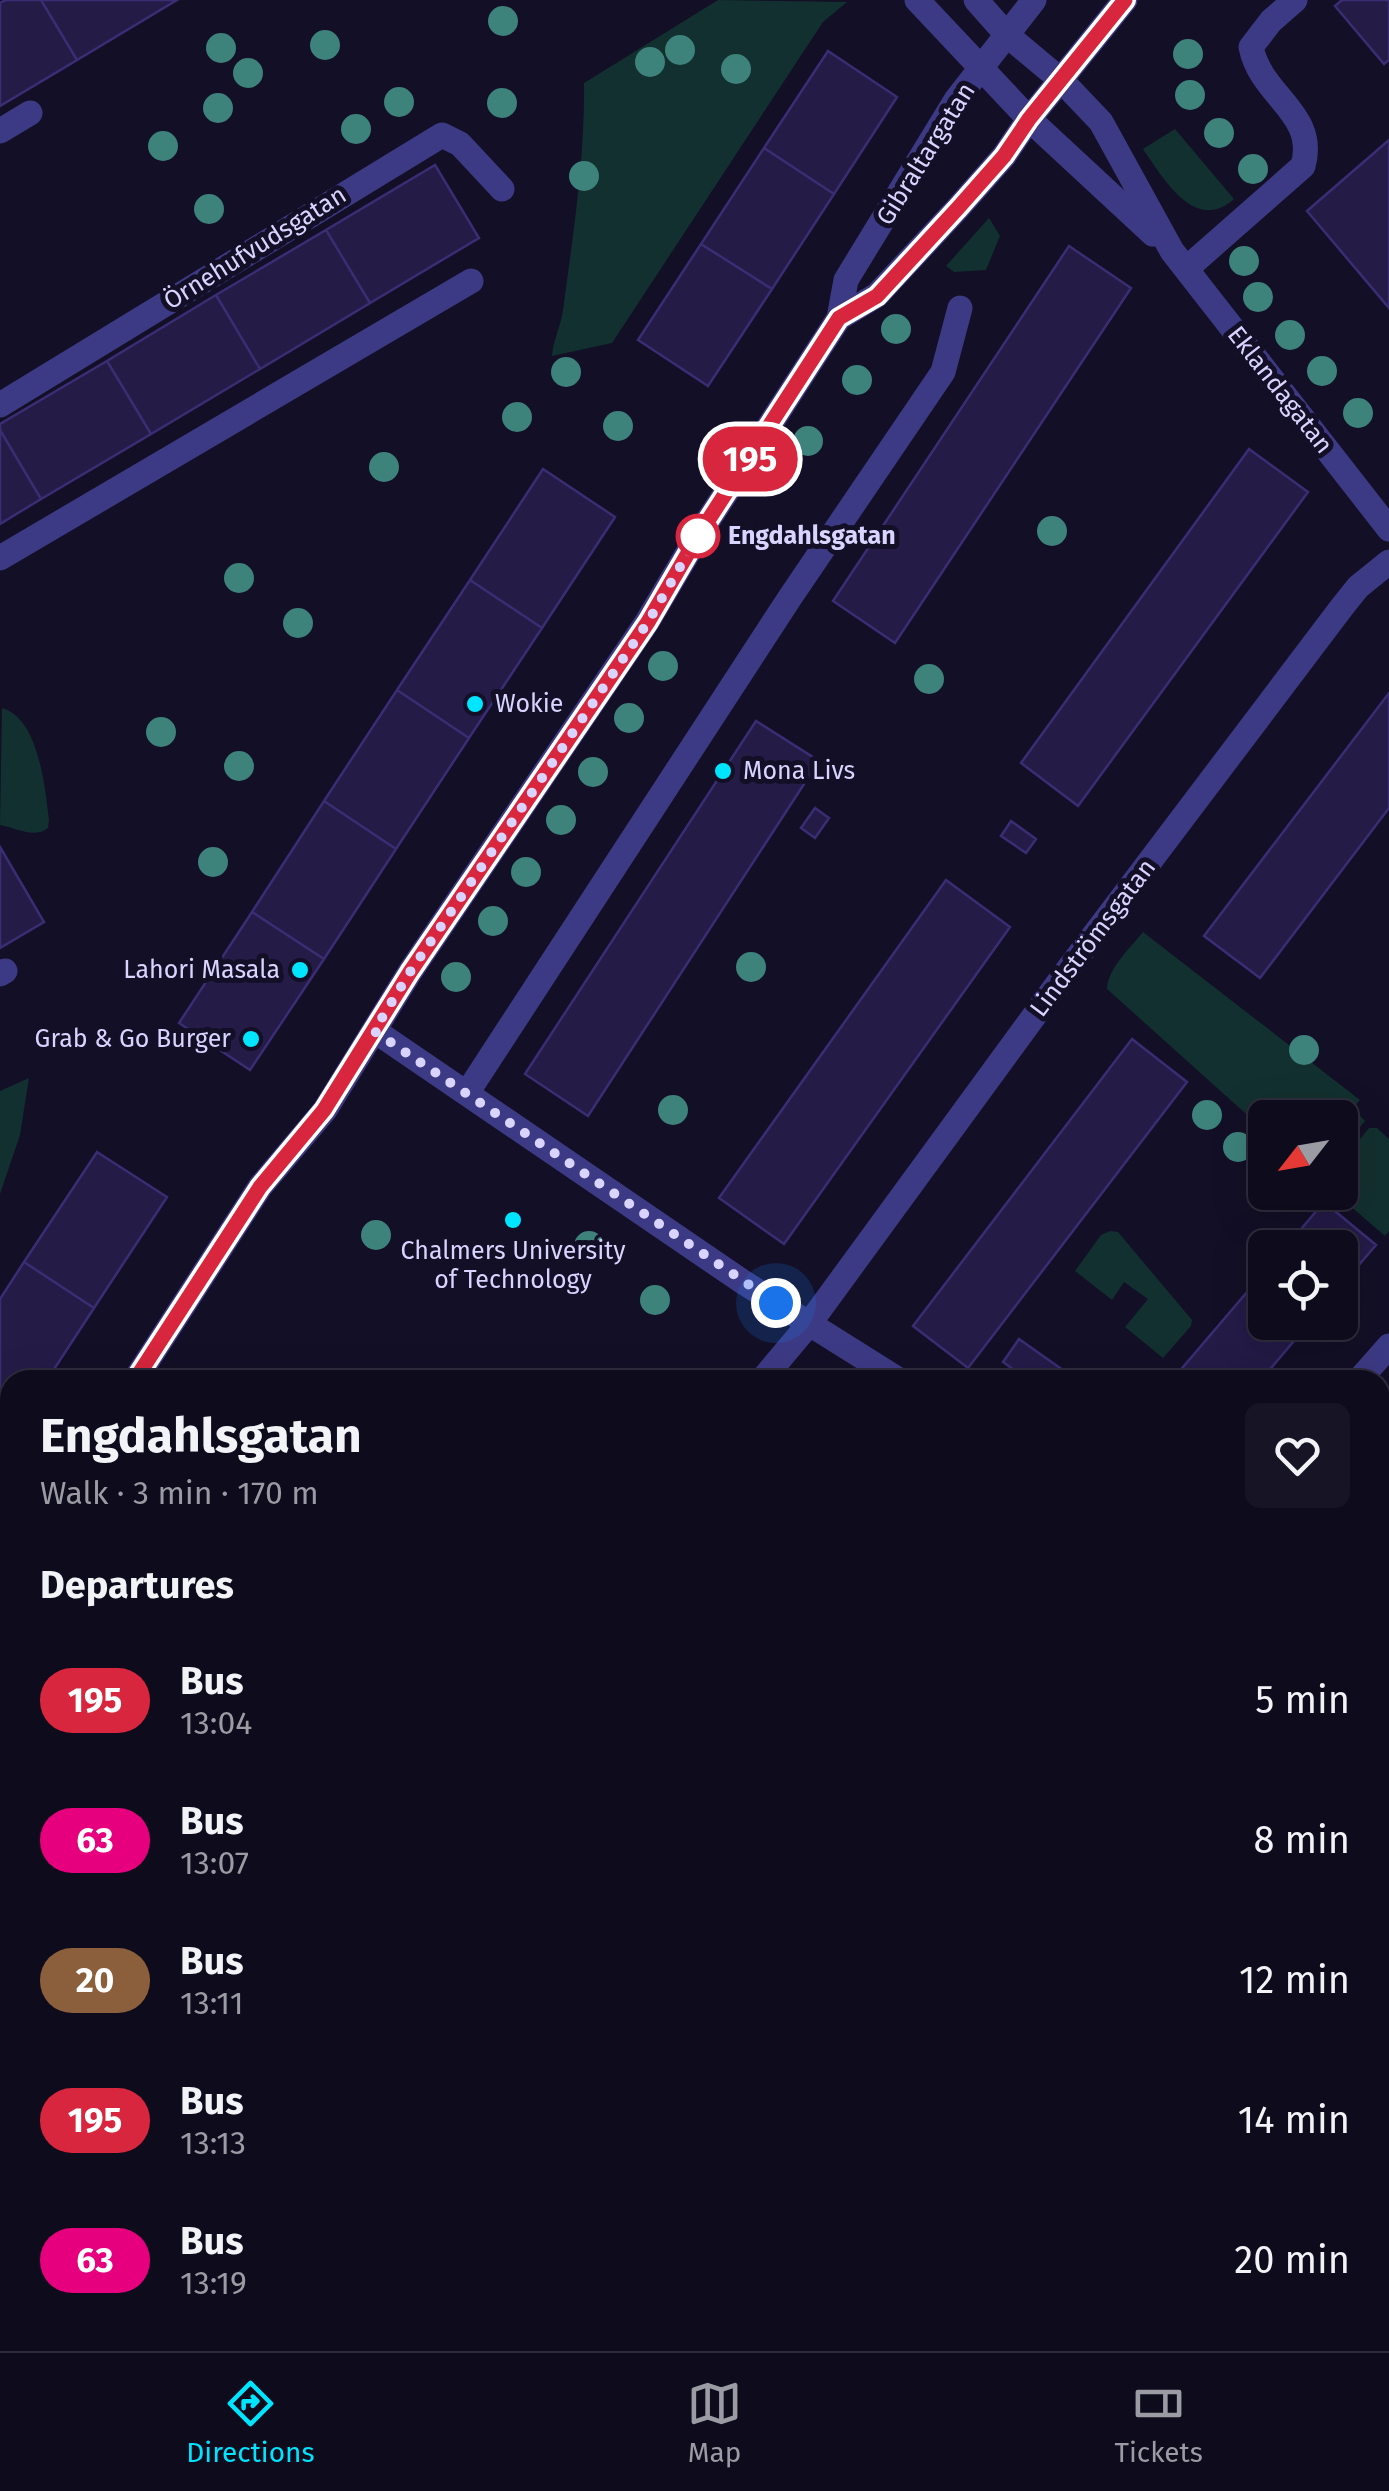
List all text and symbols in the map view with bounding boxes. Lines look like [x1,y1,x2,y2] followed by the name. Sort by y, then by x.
[870,77,982,231] street label: Gibraltargatan
[158,179,352,316] street label: Örnehufvudsgatan
[1221,320,1339,460] street label: Eklandagatan
[692,426,808,492] line badge: 195
[723,438,777,480] text: 195
[677,515,719,557] marker: Engdahlsgatan
[728,521,896,551] place label: Engdahlsgatan
[495,689,563,719] place label: Wokie
[464,693,486,715] marker: Wokie
[743,756,855,786] place label: Mona Livs
[712,760,734,782] marker: Mona Livs
[1024,853,1162,1023] street label: Lindströmsgatan
[123,955,280,985] place label: Lahori Masala
[289,959,311,981] marker: Lahori Masala
[35,1024,231,1054] place label: Grab & Go Burger
[240,1028,262,1050] marker: Grab & Go Burger
[1248,1100,1358,1210] north arrow
[1248,1100,1358,1340] map controls
[502,1209,524,1231] marker: Chalmers University of Technology
[1248,1230,1358,1340] button: locate
[401,1236,626,1295] place label: Chalmers University of Technology
[751,1278,801,1328] your location
[1245,1403,1350,1508] button: heart
[40,1407,362,1465] text: Engdahlsgatan
[40,1474,319,1512] text: Walk · 3 min · 170 m
[40,1562,234,1608] text: Departures
[180,1658,244,1704] text: Bus
[1255,1677,1350,1723] text: 5 min
[68,1679,122,1721] text: 195
[180,1704,252,1742] text: 13:04
[180,1798,244,1844] text: Bus
[1253,1817,1350,1863] text: 8 min
[76,1819,114,1861] text: 63
[180,1844,249,1882] text: 13:07
[180,1938,244,1984] text: Bus
[1239,1957,1350,2003] text: 12 min
[76,1959,114,2001] text: 20
[180,1984,244,2022] text: 13:11
[180,2078,244,2124] text: Bus
[1238,2097,1350,2143] text: 14 min
[68,2099,122,2141] text: 195
[180,2124,246,2162] text: 13:13
[180,2218,244,2264] text: Bus
[1234,2237,1350,2283] text: 20 min
[76,2239,114,2281] text: 63
[180,2264,247,2302] text: 13:19
[186,2376,315,2469] tab: Directions
[687,2376,742,2469] tab: Map
[1114,2376,1203,2469] tab: Tickets

